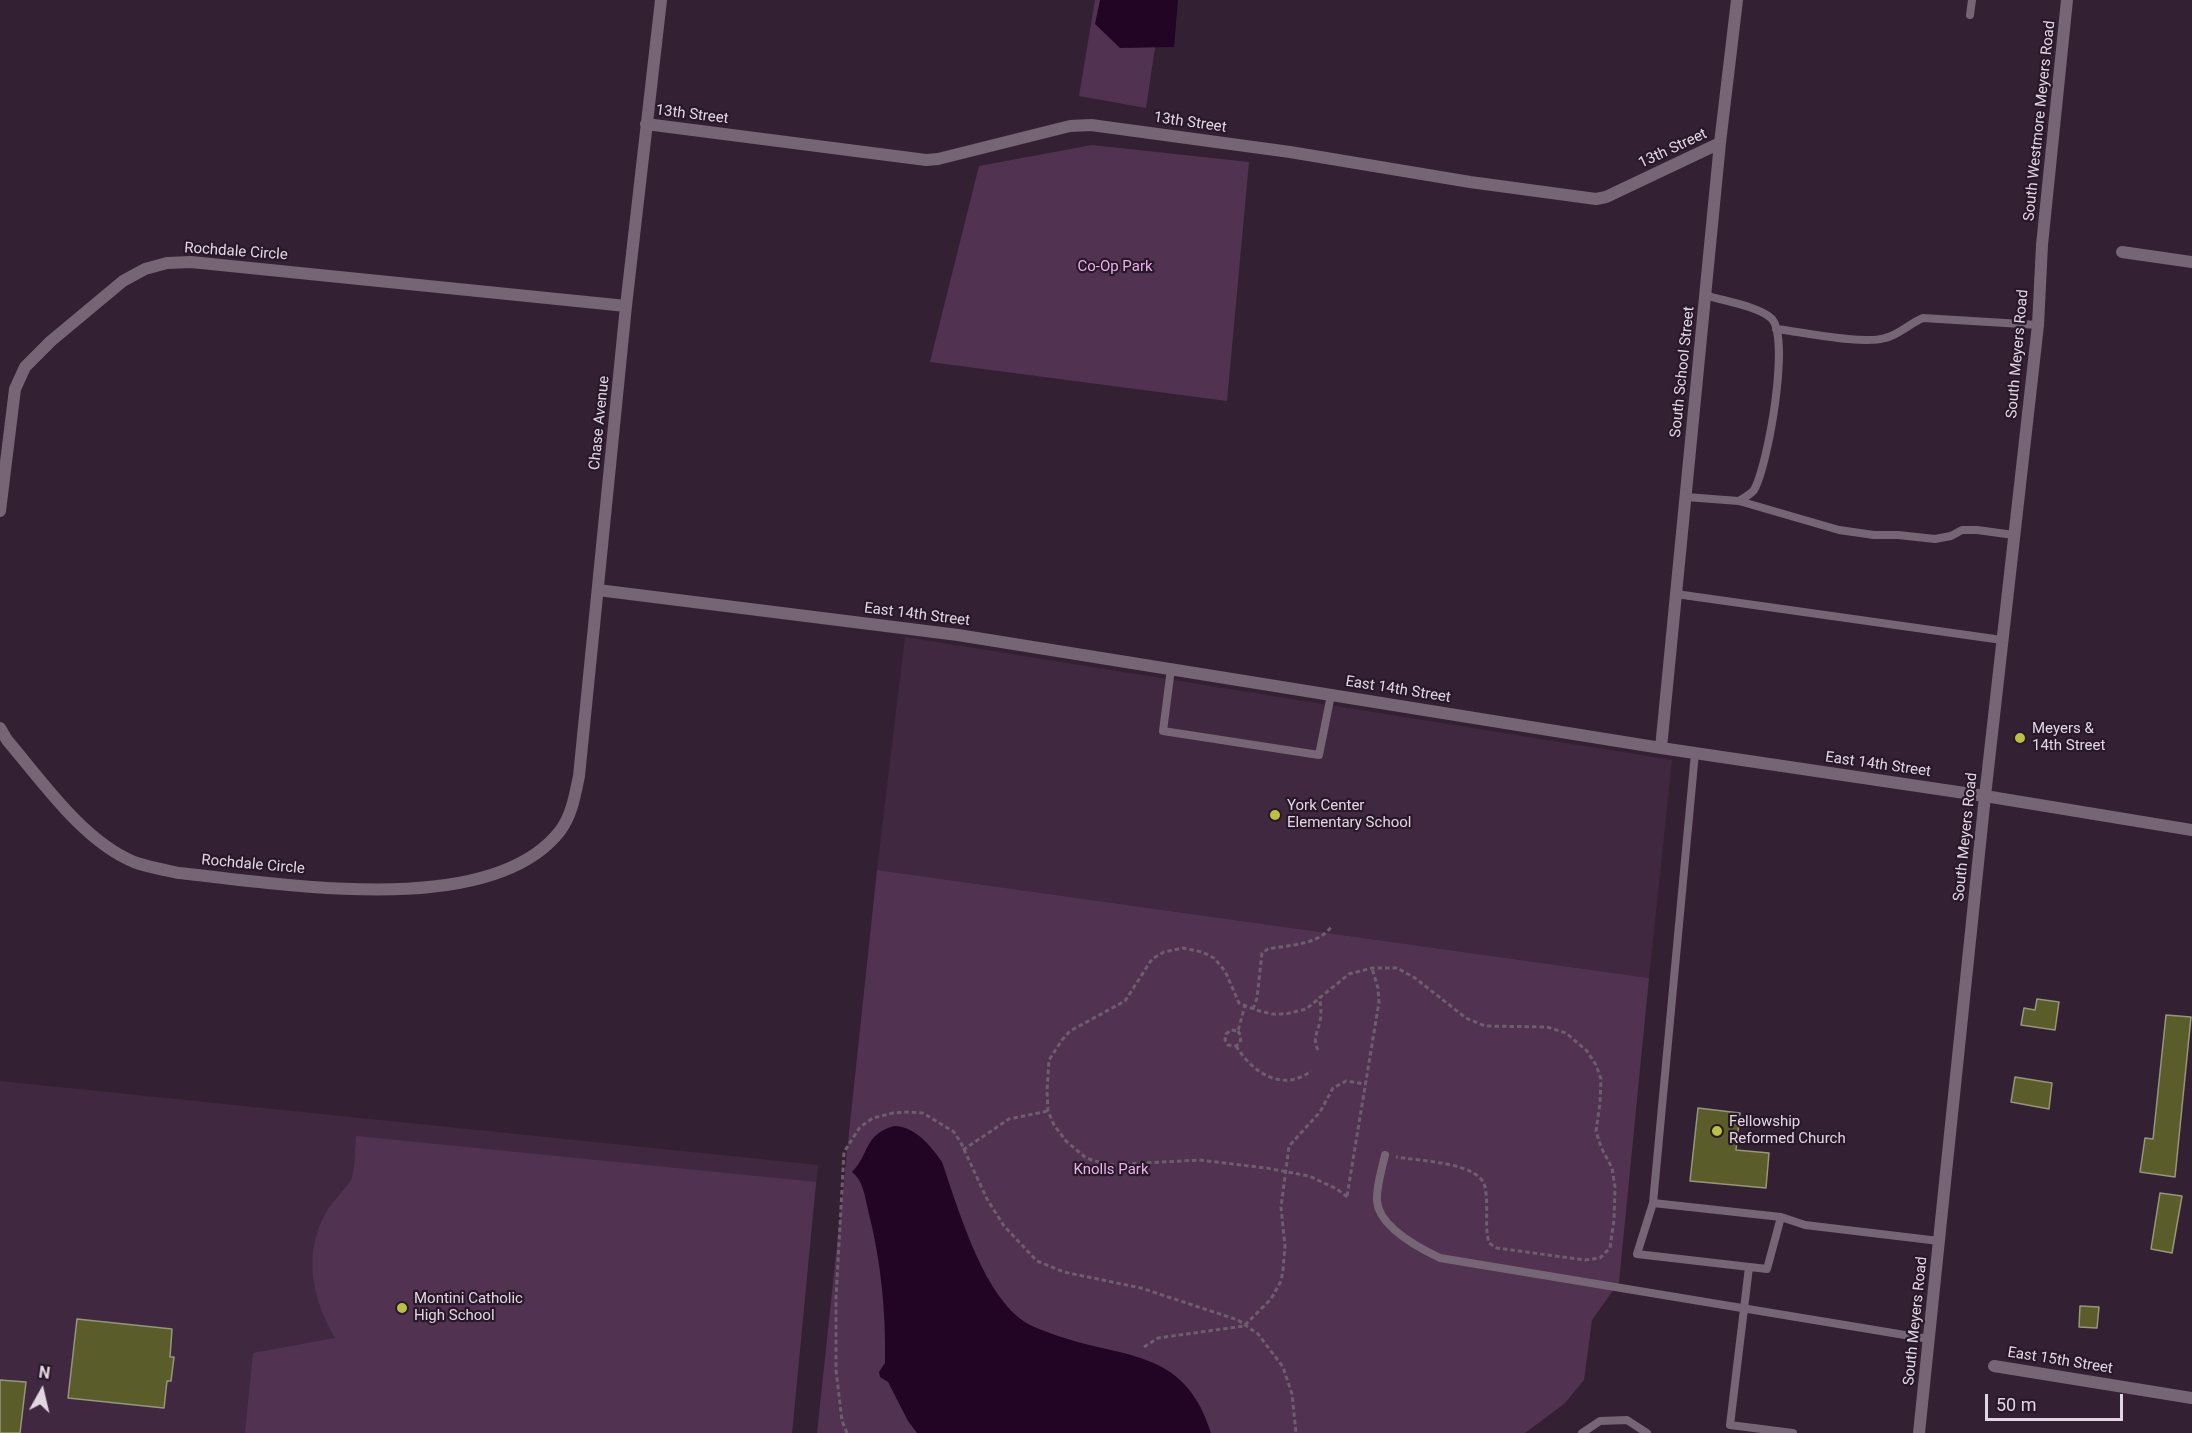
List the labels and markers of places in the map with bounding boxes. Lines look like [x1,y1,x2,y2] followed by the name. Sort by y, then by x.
[2032,720,2105,755] place label: Meyers & 14th Street
[2013,731,2027,745] marker: Meyers & 14th Street
[1287,797,1411,832] place label: York Center Elementary School
[1268,808,1282,822] marker: York Center Elementary School
[1729,1113,1846,1148] place label: Fellowship Reformed Church
[1710,1124,1724,1138] marker: Fellowship Reformed Church
[414,1290,523,1325] place label: Montini Catholic High School
[395,1301,409,1315] marker: Montini Catholic High School

